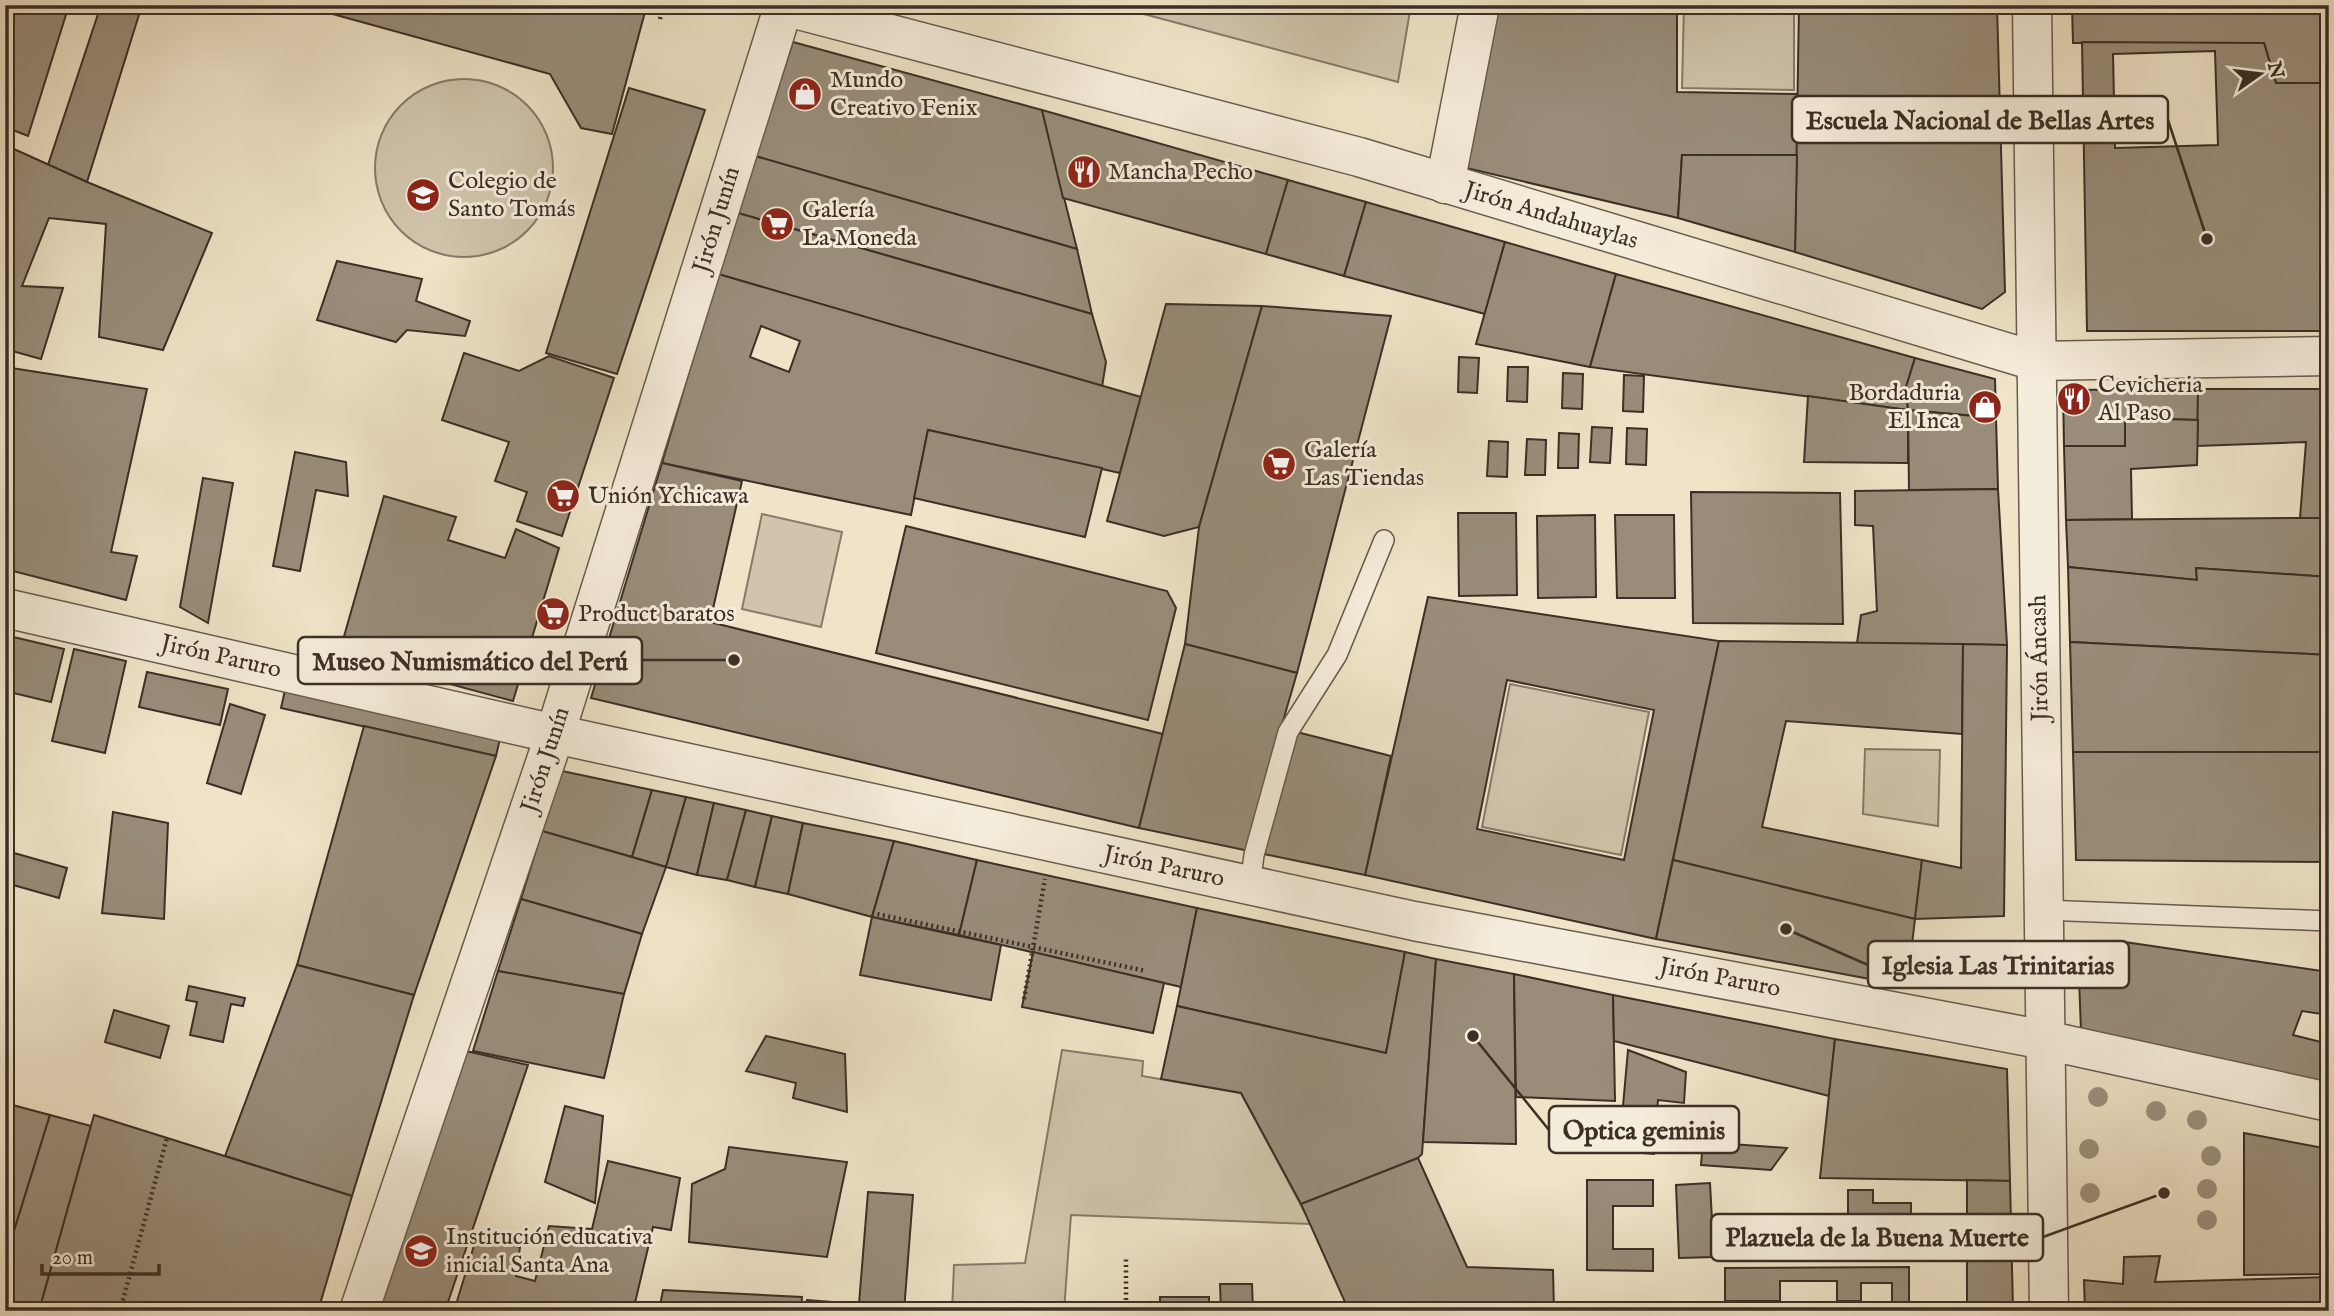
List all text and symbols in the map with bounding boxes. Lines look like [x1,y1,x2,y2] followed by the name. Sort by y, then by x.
[2226,38,2296,108] north arrow
[2261,59,2288,82] text: N
[830,65,978,124] place label: Mundo Creativo Fenix
[786,75,824,113] shop icon: Mundo Creativo Fenix
[1792,96,2168,143] callout: Escuela Nacional de Bellas Artes
[1806,105,2154,138] text: Escuela Nacional de Bellas Artes
[1065,153,1103,191] restaurant icon: Mancha Pecho
[1108,157,1253,188] place label: Mancha Pecho
[685,163,748,280] street label: Jirón Junín
[448,166,575,225] place label: Colegio de Santo Tomás
[1458,174,1642,257] street label: Jirón Andahuaylas
[404,176,442,214] school or university icon: Colegio de Santo Tomás
[802,195,917,254] place label: Galería La Moneda
[758,205,796,243] supermarket icon: Galería La Moneda
[2097,370,2203,429] place label: Cevicheria Al Paso
[1848,378,1961,437] place label: Bordaduria El Inca
[2055,380,2093,418] restaurant icon: Cevicheria Al Paso
[1966,388,2004,426] shop icon: Bordaduria El Inca
[1304,435,1424,494] place label: Galería Las Tiendas
[1260,445,1298,483] supermarket icon: Galería Las Tiendas
[544,477,582,515] supermarket icon: Unión Ychicawa
[588,481,749,512] place label: Unión Ychicawa
[2023,594,2057,725] street label: Jirón Áncash
[534,595,572,633] supermarket icon: Product baratos
[578,599,735,630] place label: Product baratos
[155,627,284,686] street label: Jirón Paruro
[298,637,642,684] callout: Museo Numismático del Perú
[312,646,629,679] text: Museo Numismático del Perú
[513,703,578,820] street label: Jirón Junín
[1098,838,1227,895] street label: Jirón Paruro
[1868,941,2129,988] callout: Iglesia Las Trinitarias
[1654,950,1783,1005] street label: Jirón Paruro
[1882,950,2114,983] text: Iglesia Las Trinitarias
[1549,1106,1739,1153] callout: Optica geminis
[1563,1115,1725,1148] text: Optica geminis
[1711,1214,2043,1261] callout: Plazuela de la Buena Muerte
[446,1222,653,1281] place label: Institución educativa inicial Santa Ana
[1725,1222,2029,1255] text: Plazuela de la Buena Muerte
[42,1232,159,1276] scale bar
[402,1232,440,1270] school or university icon: Institución educativa inicial Santa Ana
[52,1245,93,1272] text: 20 m

